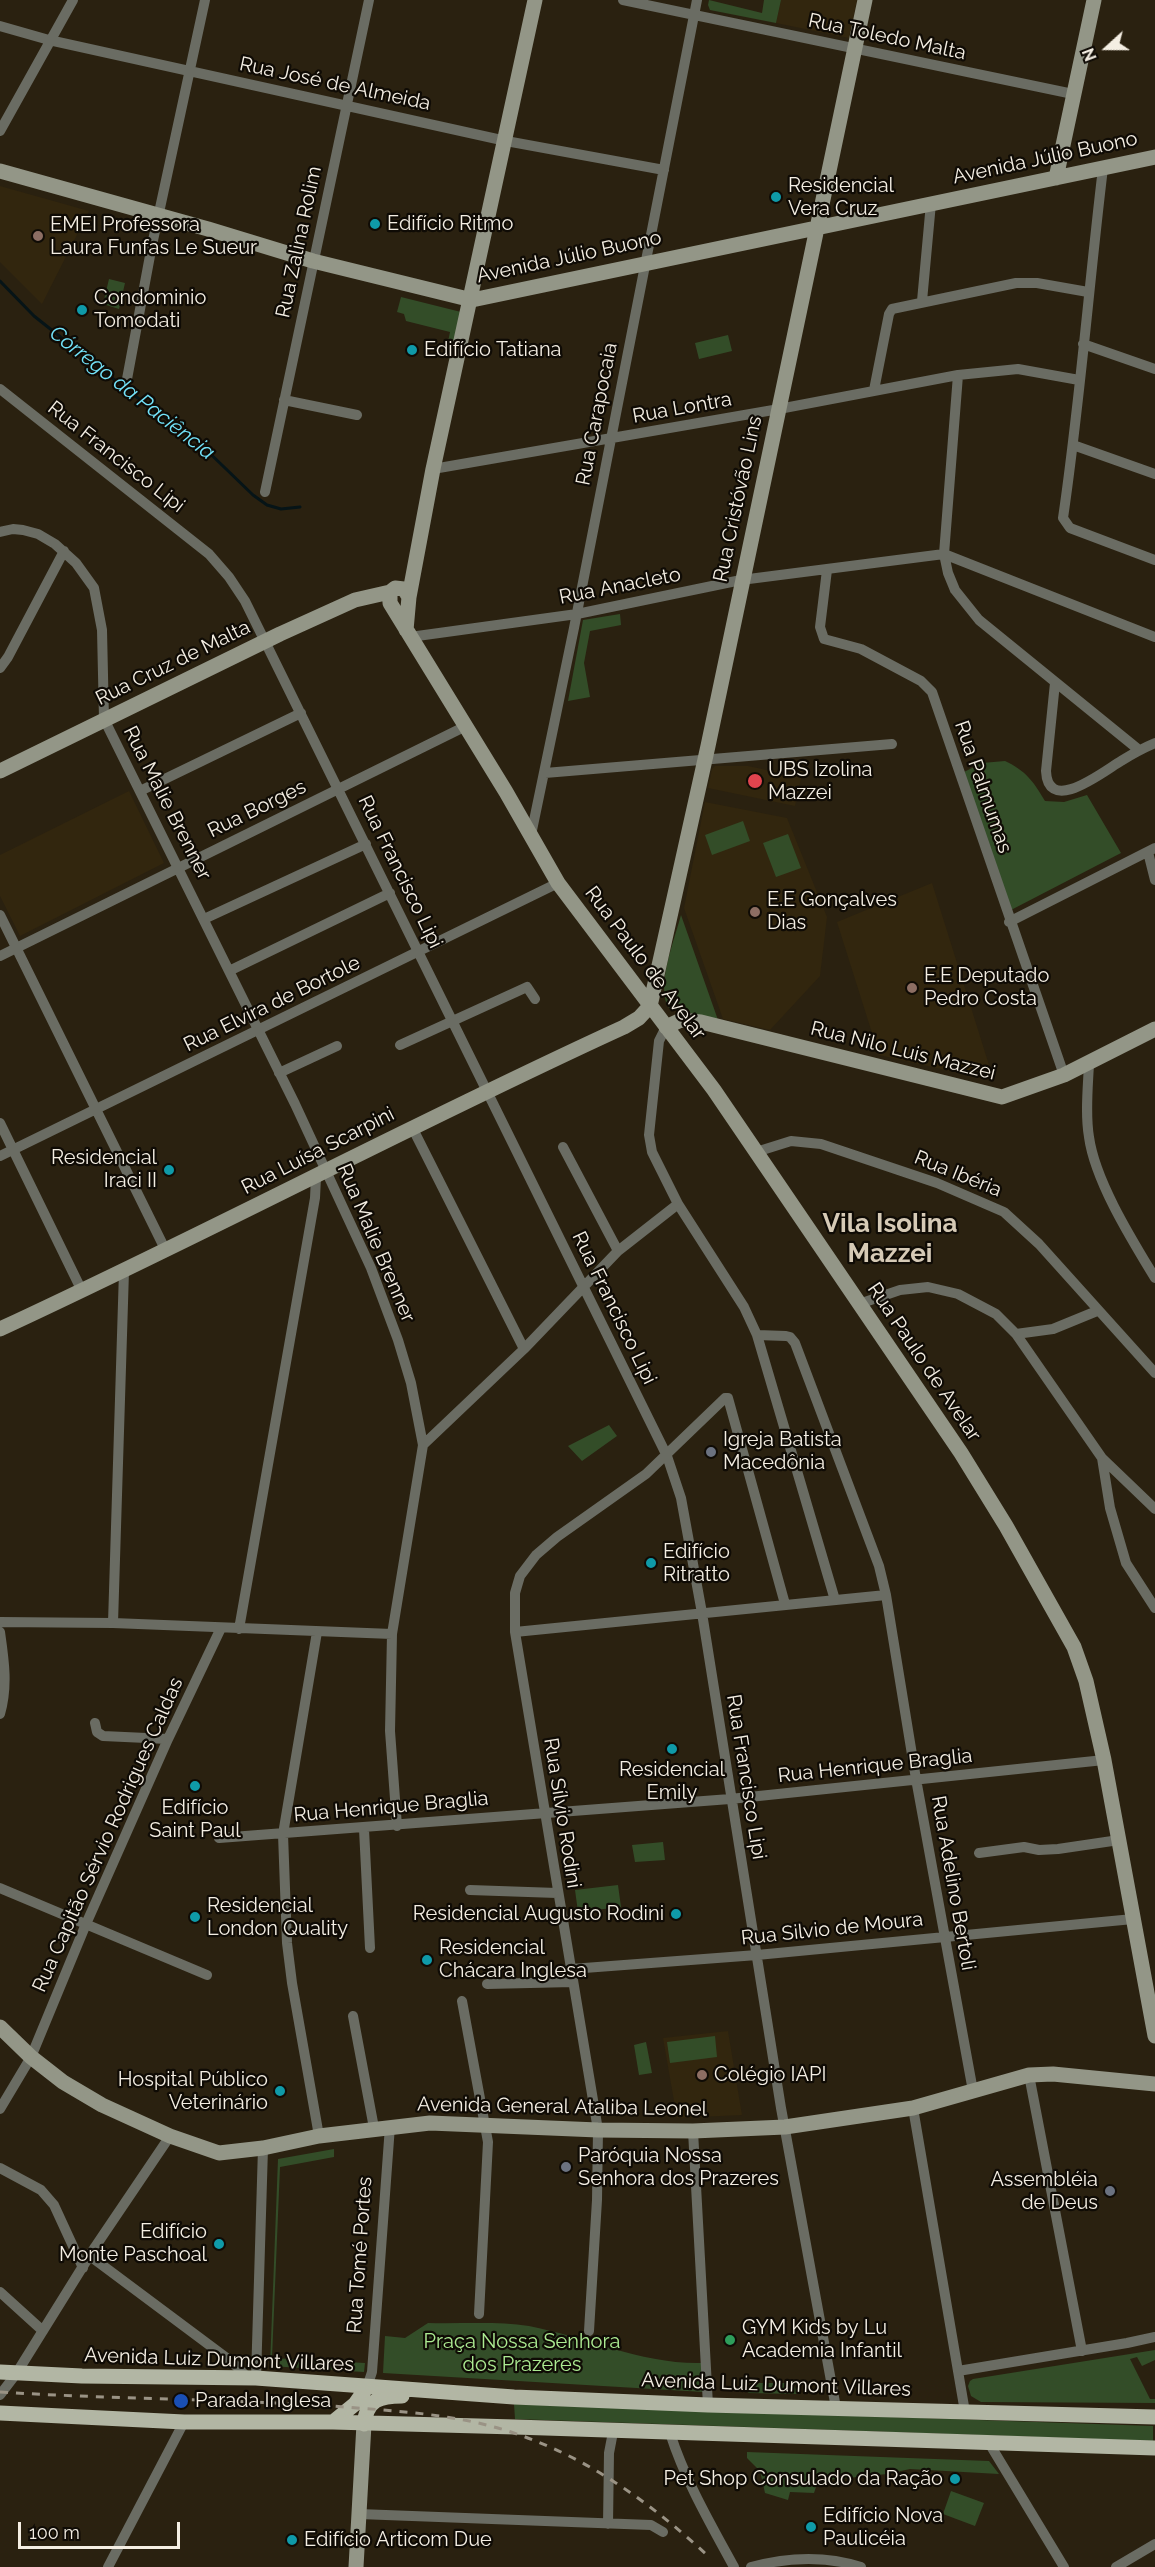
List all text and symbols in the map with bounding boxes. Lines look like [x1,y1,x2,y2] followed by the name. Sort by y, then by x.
[806,9,968,65] street label: Rua Toledo Malta
[1077,18,1137,78] north arrow
[1079,46,1101,64] text: N
[237,52,433,116] street label: Rua José de Almeida
[950,127,1140,189] street label: Avenida Júlio Buono
[271,164,327,320] street label: Rua Zalina Rolim
[788,174,894,221] place label: Residencial Vera Cruz
[769,190,783,204] marker: Residencial Vera Cruz
[387,212,513,236] place label: Edifício Ritmo
[50,213,257,260] place label: EMEI Professora Laura Funfas Le Sueur
[368,217,382,231] marker: Edifício Ritmo
[474,226,664,288] street label: Avenida Júlio Buono
[31,229,45,243] marker: EMEI Professora Laura Funfas Le Sueur
[94,286,206,333] place label: Condominio Tomodati
[75,303,89,317] marker: Condominio Tomodati
[44,321,220,465] water label: Córrego da Paciência
[424,338,561,362] place label: Edifício Tatiana
[571,341,623,487] street label: Rua Carapocaia
[405,343,419,357] marker: Edifício Tatiana
[631,387,733,429] street label: Rua Lontra
[43,396,189,518] street label: Rua Francisco Lipi
[709,414,767,584] street label: Rua Cristóvão Lins
[557,562,683,610] street label: Rua Anacleto
[92,615,254,711] street label: Rua Cruz de Malta
[949,718,1017,856] street label: Rua Palmumas
[118,722,216,884] street label: Rua Malie Brenner
[768,758,872,805] place label: UBS Izolina Mazzei
[746,772,764,790] marker: UBS Izolina Mazzei
[204,775,310,843] street label: Rua Borges
[353,792,447,952] street label: Rua Francisco Lipi
[579,882,711,1044] street label: Rua Paulo de Avelar
[767,888,897,935] place label: E.E Gonçalves Dias
[748,905,762,919] marker: E.E Gonçalves Dias
[180,951,364,1057] street label: Rua Elvira de Bortole
[924,964,1049,1011] place label: E.E Deputado Pedro Costa
[905,981,919,995] marker: E.E Deputado Pedro Costa
[808,1016,998,1086] street label: Rua Nilo Luis Mazzei
[238,1102,398,1200] street label: Rua Luísa Scarpini
[51,1146,157,1193] place label: Residencial Iraci II
[911,1146,1005,1202] street label: Rua Ibéria
[332,1160,420,1326] street label: Rua Malie Brenner
[162,1163,176,1177] marker: Residencial Iraci II
[823,1208,957,1270] district label: Vila Isolina Mazzei
[567,1228,661,1388] street label: Rua Francisco Lipi
[862,1278,986,1446] street label: Rua Paulo de Avelar
[723,1428,842,1475] place label: Igreja Batista Macedônia
[704,1445,718,1459] marker: Igreja Batista Macedônia
[663,1540,730,1587] place label: Edifício Ritratto
[644,1556,658,1570] marker: Edifício Ritratto
[28,1674,188,1996] street label: Rua Capitão Sérvio Rodrigues Caldas
[721,1693,771,1861] street label: Rua Francisco Lipi
[538,1736,586,1890] street label: Rua Sílvio Rodini
[665,1742,679,1756] marker: Residencial Emily
[777,1744,973,1788] street label: Rua Henrique Braglia
[619,1758,725,1805] place label: Residencial Emily
[188,1779,202,1793] marker: Edifício Saint Paul
[293,1787,489,1827] street label: Rua Henrique Braglia
[926,1794,980,1972] street label: Rua Adelino Bertoli
[149,1796,241,1843] place label: Edifício Saint Paul
[207,1894,348,1941] place label: Residencial London Quality
[413,1902,664,1926] place label: Residencial Augusto Rodini
[669,1907,683,1921] marker: Residencial Augusto Rodini
[740,1908,924,1950] street label: Rua Silvio de Moura
[188,1910,202,1924] marker: Residencial London Quality
[439,1936,587,1983] place label: Residencial Chácara Inglesa
[420,1953,434,1967] marker: Residencial Chácara Inglesa
[714,2063,826,2087] place label: Colégio IAPI
[118,2068,268,2115] place label: Hospital Público Veterinário
[695,2068,709,2082] marker: Colégio IAPI
[273,2084,287,2098] marker: Hospital Público Veterinário
[417,2092,707,2122] street label: Avenida General Ataliba Leonel
[578,2144,779,2191] place label: Paróquia Nossa Senhora dos Prazeres
[559,2160,573,2174] marker: Paróquia Nossa Senhora dos Prazeres
[990,2168,1098,2215] place label: Assembléia de Deus
[343,2176,377,2334] street label: Rua Tomé Portes
[1103,2184,1117,2198] marker: Assembléia de Deus
[59,2220,207,2267] place label: Edifício Monte Paschoal
[212,2237,226,2251] marker: Edifício Monte Paschoal
[742,2316,902,2363] place label: GYM Kids by Lu Academia Infantil
[424,2330,620,2377] park label: Praça Nossa Senhora dos Prazeres
[723,2333,737,2347] marker: GYM Kids by Lu Academia Infantil
[84,2343,354,2377] street label: Avenida Luiz Dumont Villares
[641,2368,911,2402] street label: Avenida Luiz Dumont Villares
[195,2389,331,2413] place label: Parada Inglesa
[172,2392,190,2410] marker: Parada Inglesa
[664,2467,943,2491] place label: Pet Shop Consulado da Ração
[948,2472,962,2486] marker: Pet Shop Consulado da Ração
[823,2504,943,2551] place label: Edifício Nova Paulicéia
[21,2510,183,2548] scale bar
[804,2520,818,2534] marker: Edifício Nova Paulicéia
[29,2522,80,2543] text: 100 m
[304,2528,492,2552] place label: Edifício Articom Due
[285,2533,299,2547] marker: Edifício Articom Due

